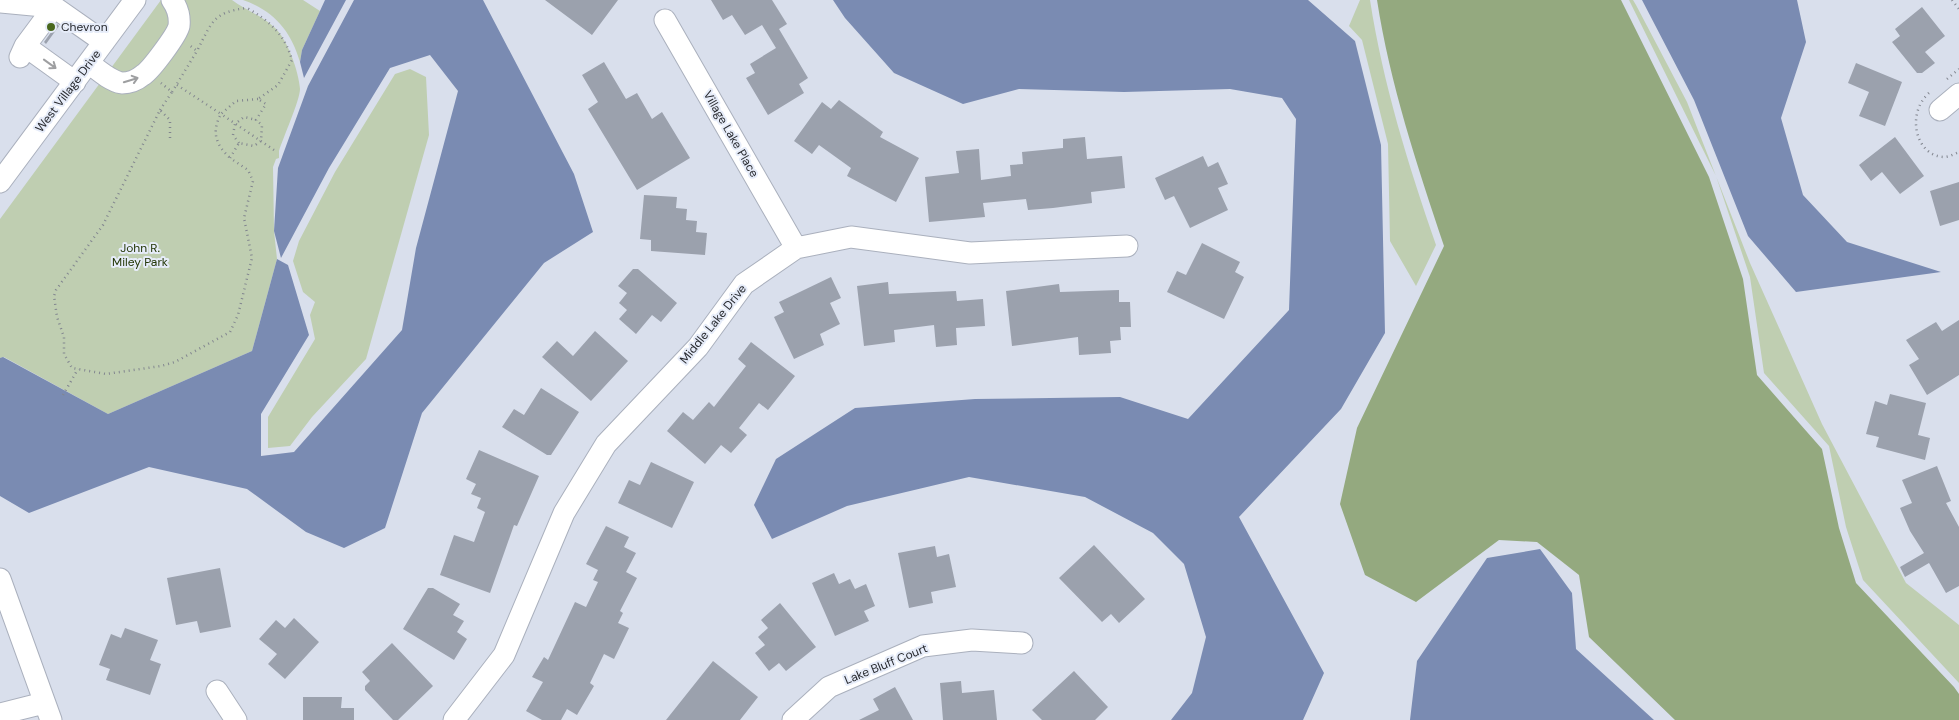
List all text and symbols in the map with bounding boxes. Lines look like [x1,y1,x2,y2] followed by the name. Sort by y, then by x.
[61,19,108,35] place label: Chevron
[45,21,57,33] marker: Chevron
[32,46,104,135] street label: West Village Drive
[43,59,57,69] one-way arrow
[123,74,139,84] one-way arrow
[700,88,762,180] street label: Village Lake Place
[112,240,168,270] park label: John R. Miley Park
[676,281,750,367] street label: Middle Lake Drive
[842,640,930,688] street label: Lake Bluff Court

